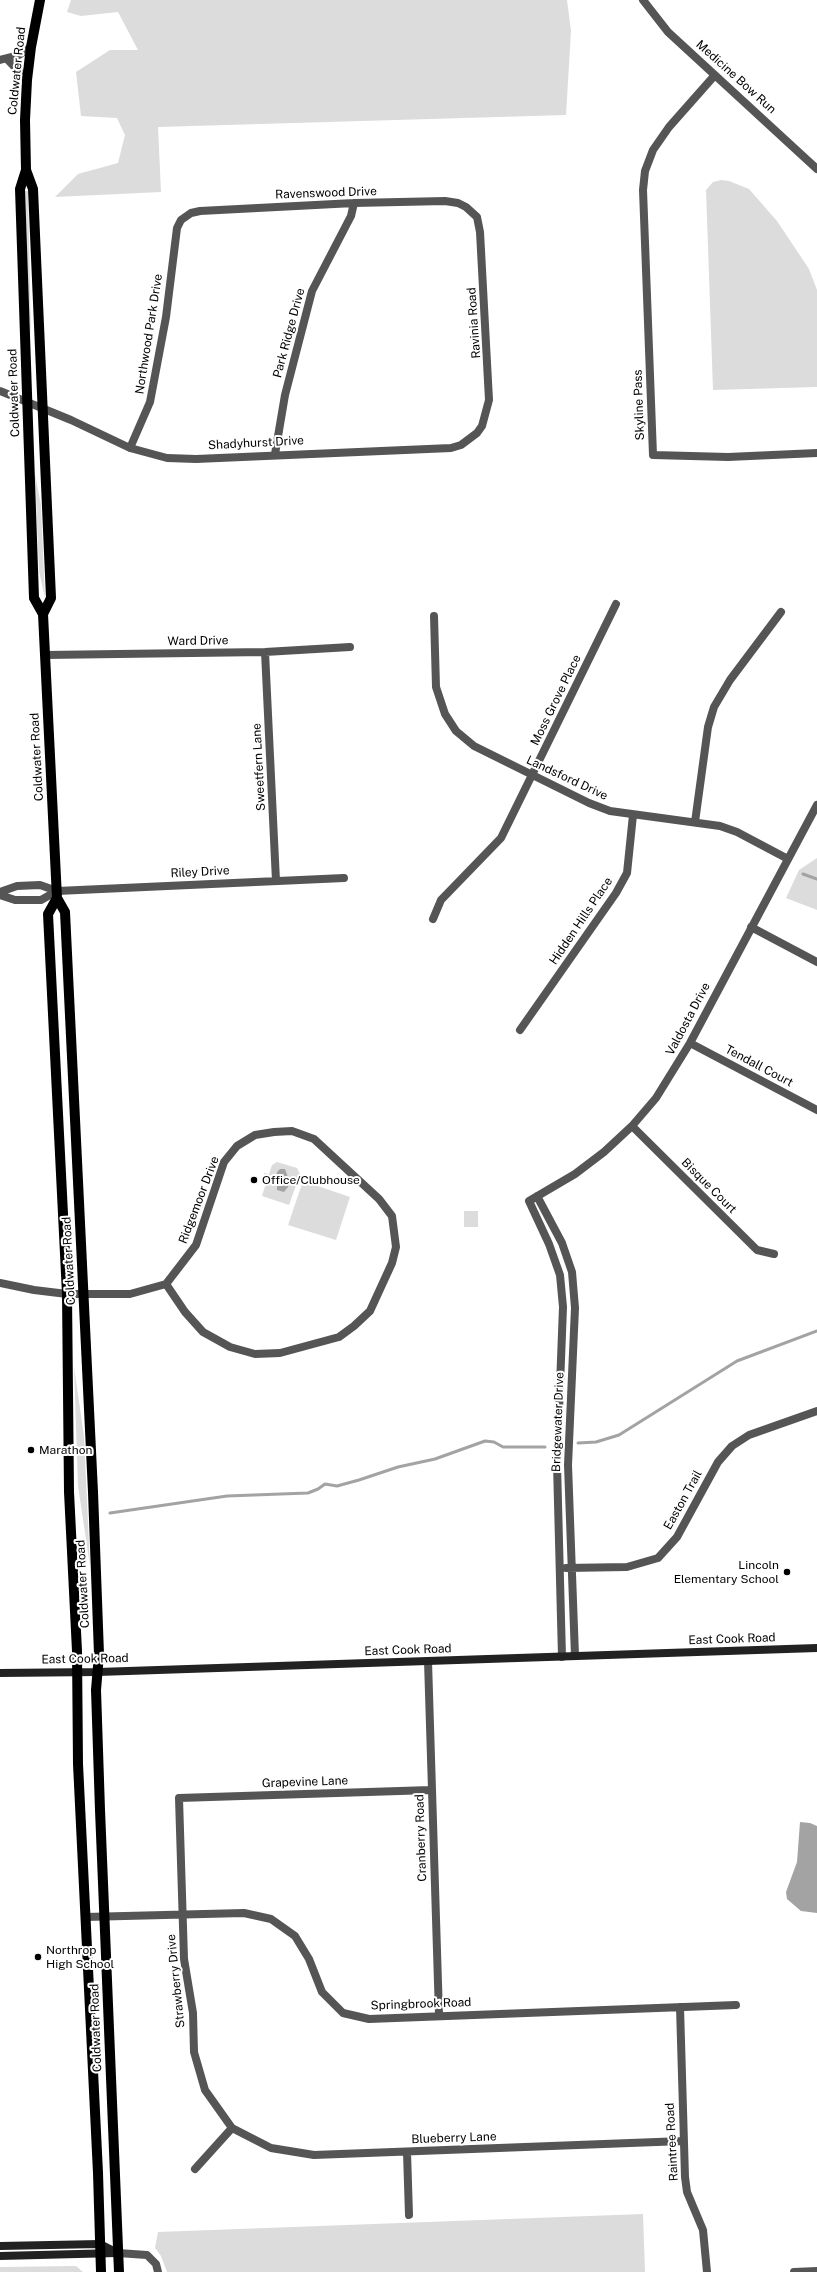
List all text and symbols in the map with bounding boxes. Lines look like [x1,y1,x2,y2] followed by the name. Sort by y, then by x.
[5,26,29,116] street label: Coldwater Road
[693,37,779,117] street label: Medicine Bow Run
[275,184,377,202] street label: Ravenswood Drive
[132,273,166,395] street label: Northwood Park Drive
[270,287,308,379] street label: Park Ridge Drive
[464,287,484,359] street label: Ravinia Road
[5,349,23,437] street label: Coldwater Road
[631,369,647,441] street label: Skyline Pass
[208,433,304,453] street label: Shadyhurst Drive
[167,633,229,649] street label: Ward Drive
[528,652,584,748] street label: Moss Grove Place
[27,712,47,802] street label: Coldwater Road
[250,723,268,811] street label: Sweetfern Lane
[524,753,610,803] street label: Landsford Drive
[170,863,230,881] street label: Riley Drive
[546,875,616,967] street label: Hidden Hills Place
[663,980,713,1058] street label: Valdosta Drive
[722,1042,796,1090] street label: Tendall Court
[176,1154,222,1246] street label: Ridgemoor Drive
[678,1155,740,1217] street label: Bisque Court
[262,1173,360,1187] place label: Office/Clubhouse
[249,1175,259,1185] marker: Office/Clubhouse
[59,1216,79,1306] street label: Coldwater Road
[549,1372,567,1472] street label: Bridgewater Drive
[39,1443,92,1457] place label: Marathon
[26,1445,36,1455] marker: Marathon
[661,1468,705,1532] street label: Easton Trail
[73,1539,93,1629] street label: Coldwater Road
[674,1558,779,1586] place label: Lincoln Elementary School
[782,1567,792,1577] marker: Lincoln Elementary School
[688,1630,776,1648] street label: East Cook Road
[364,1641,452,1659] street label: East Cook Road
[41,1651,129,1667] street label: East Cook Road
[261,1773,349,1791] street label: Grapevine Lane
[412,1794,430,1882] street label: Cranberry Road
[164,1933,188,2029] street label: Strawberry Drive
[46,1943,114,1971] place label: Northrop High School
[33,1952,43,1962] marker: Northrop High School
[87,1984,105,2072] street label: Coldwater Road
[370,1995,472,2013] street label: Springbrook Road
[663,2102,681,2182] street label: Raintree Road
[411,2129,497,2147] street label: Blueberry Lane

